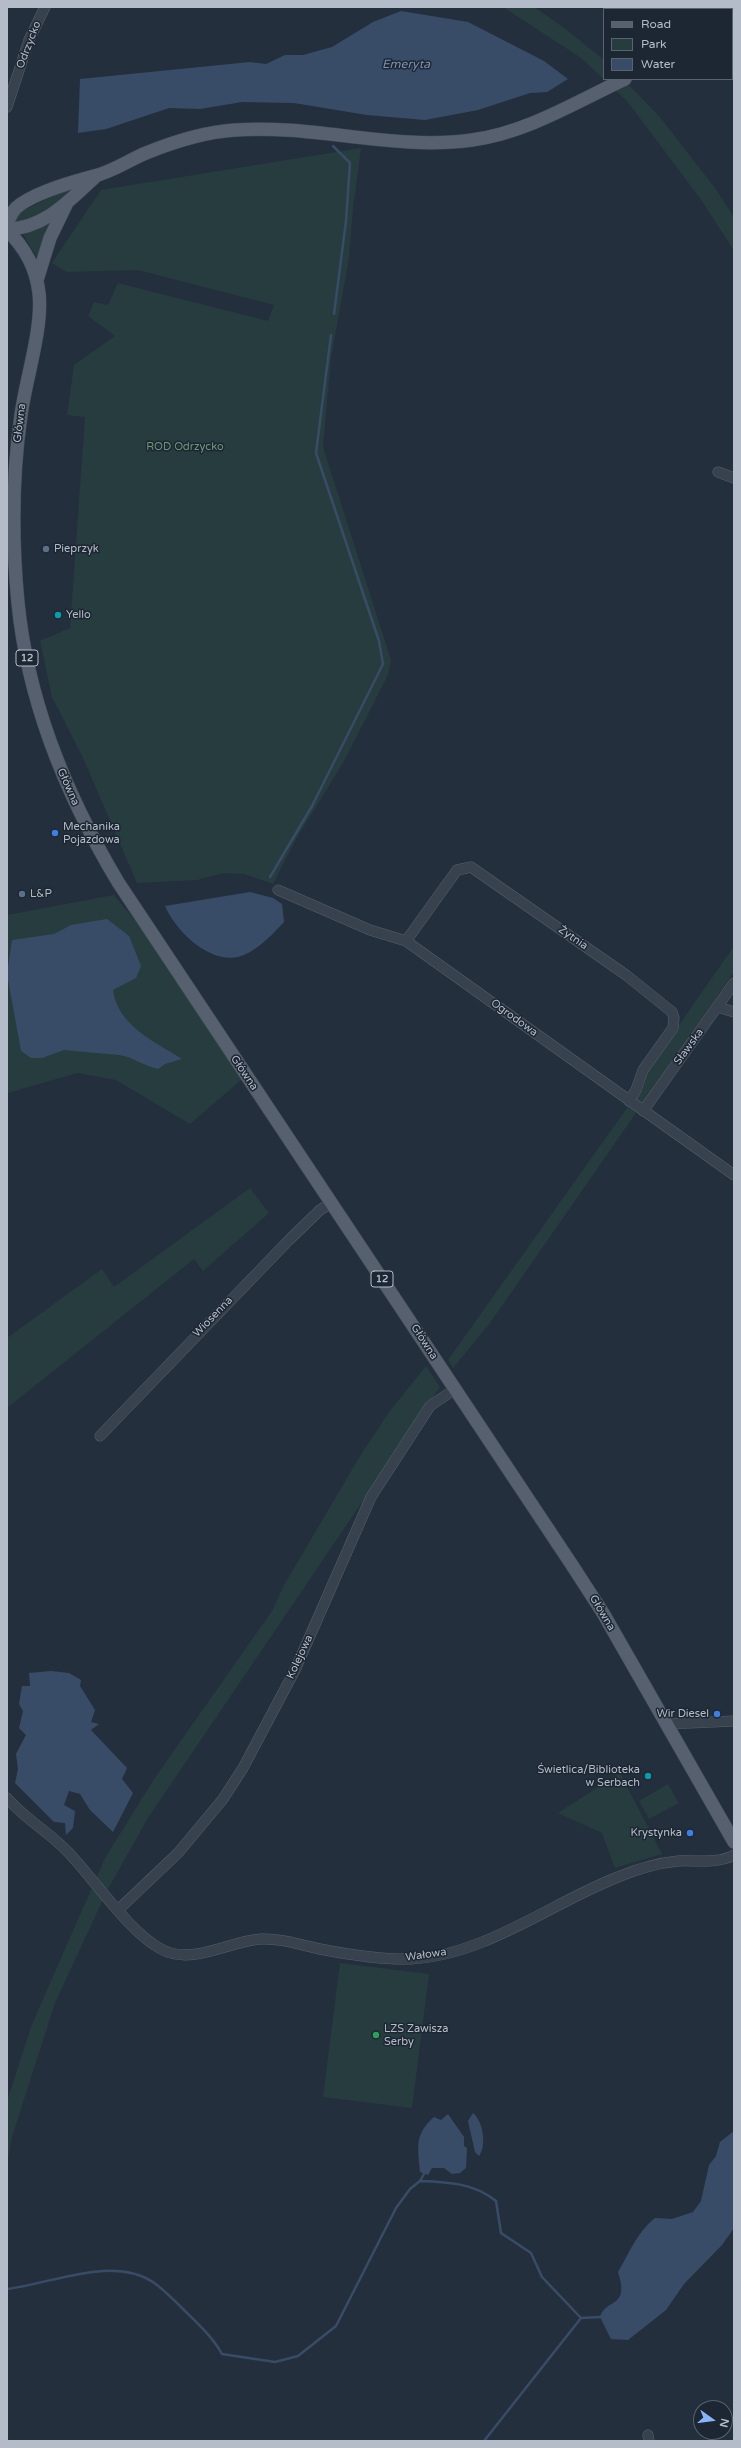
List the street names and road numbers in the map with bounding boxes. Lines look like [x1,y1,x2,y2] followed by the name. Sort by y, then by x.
[14,19,44,71] street label: Odrzycko
[11,403,29,443] street label: Główna
[16,650,38,666] road number: 12
[54,766,82,808] street label: Główna
[556,923,590,953] street label: Żytnia
[488,997,540,1039] street label: Ogrodowa
[671,1026,707,1068] street label: Sławska
[228,1053,260,1093] street label: Główna
[371,1271,393,1287] road number: 12
[190,1294,236,1340] street label: Wiosenna
[408,1322,440,1362] street label: Główna
[586,1593,618,1633] street label: Główna
[284,1633,316,1681] street label: Kolejowa
[405,1946,447,1964] street label: Wałowa

